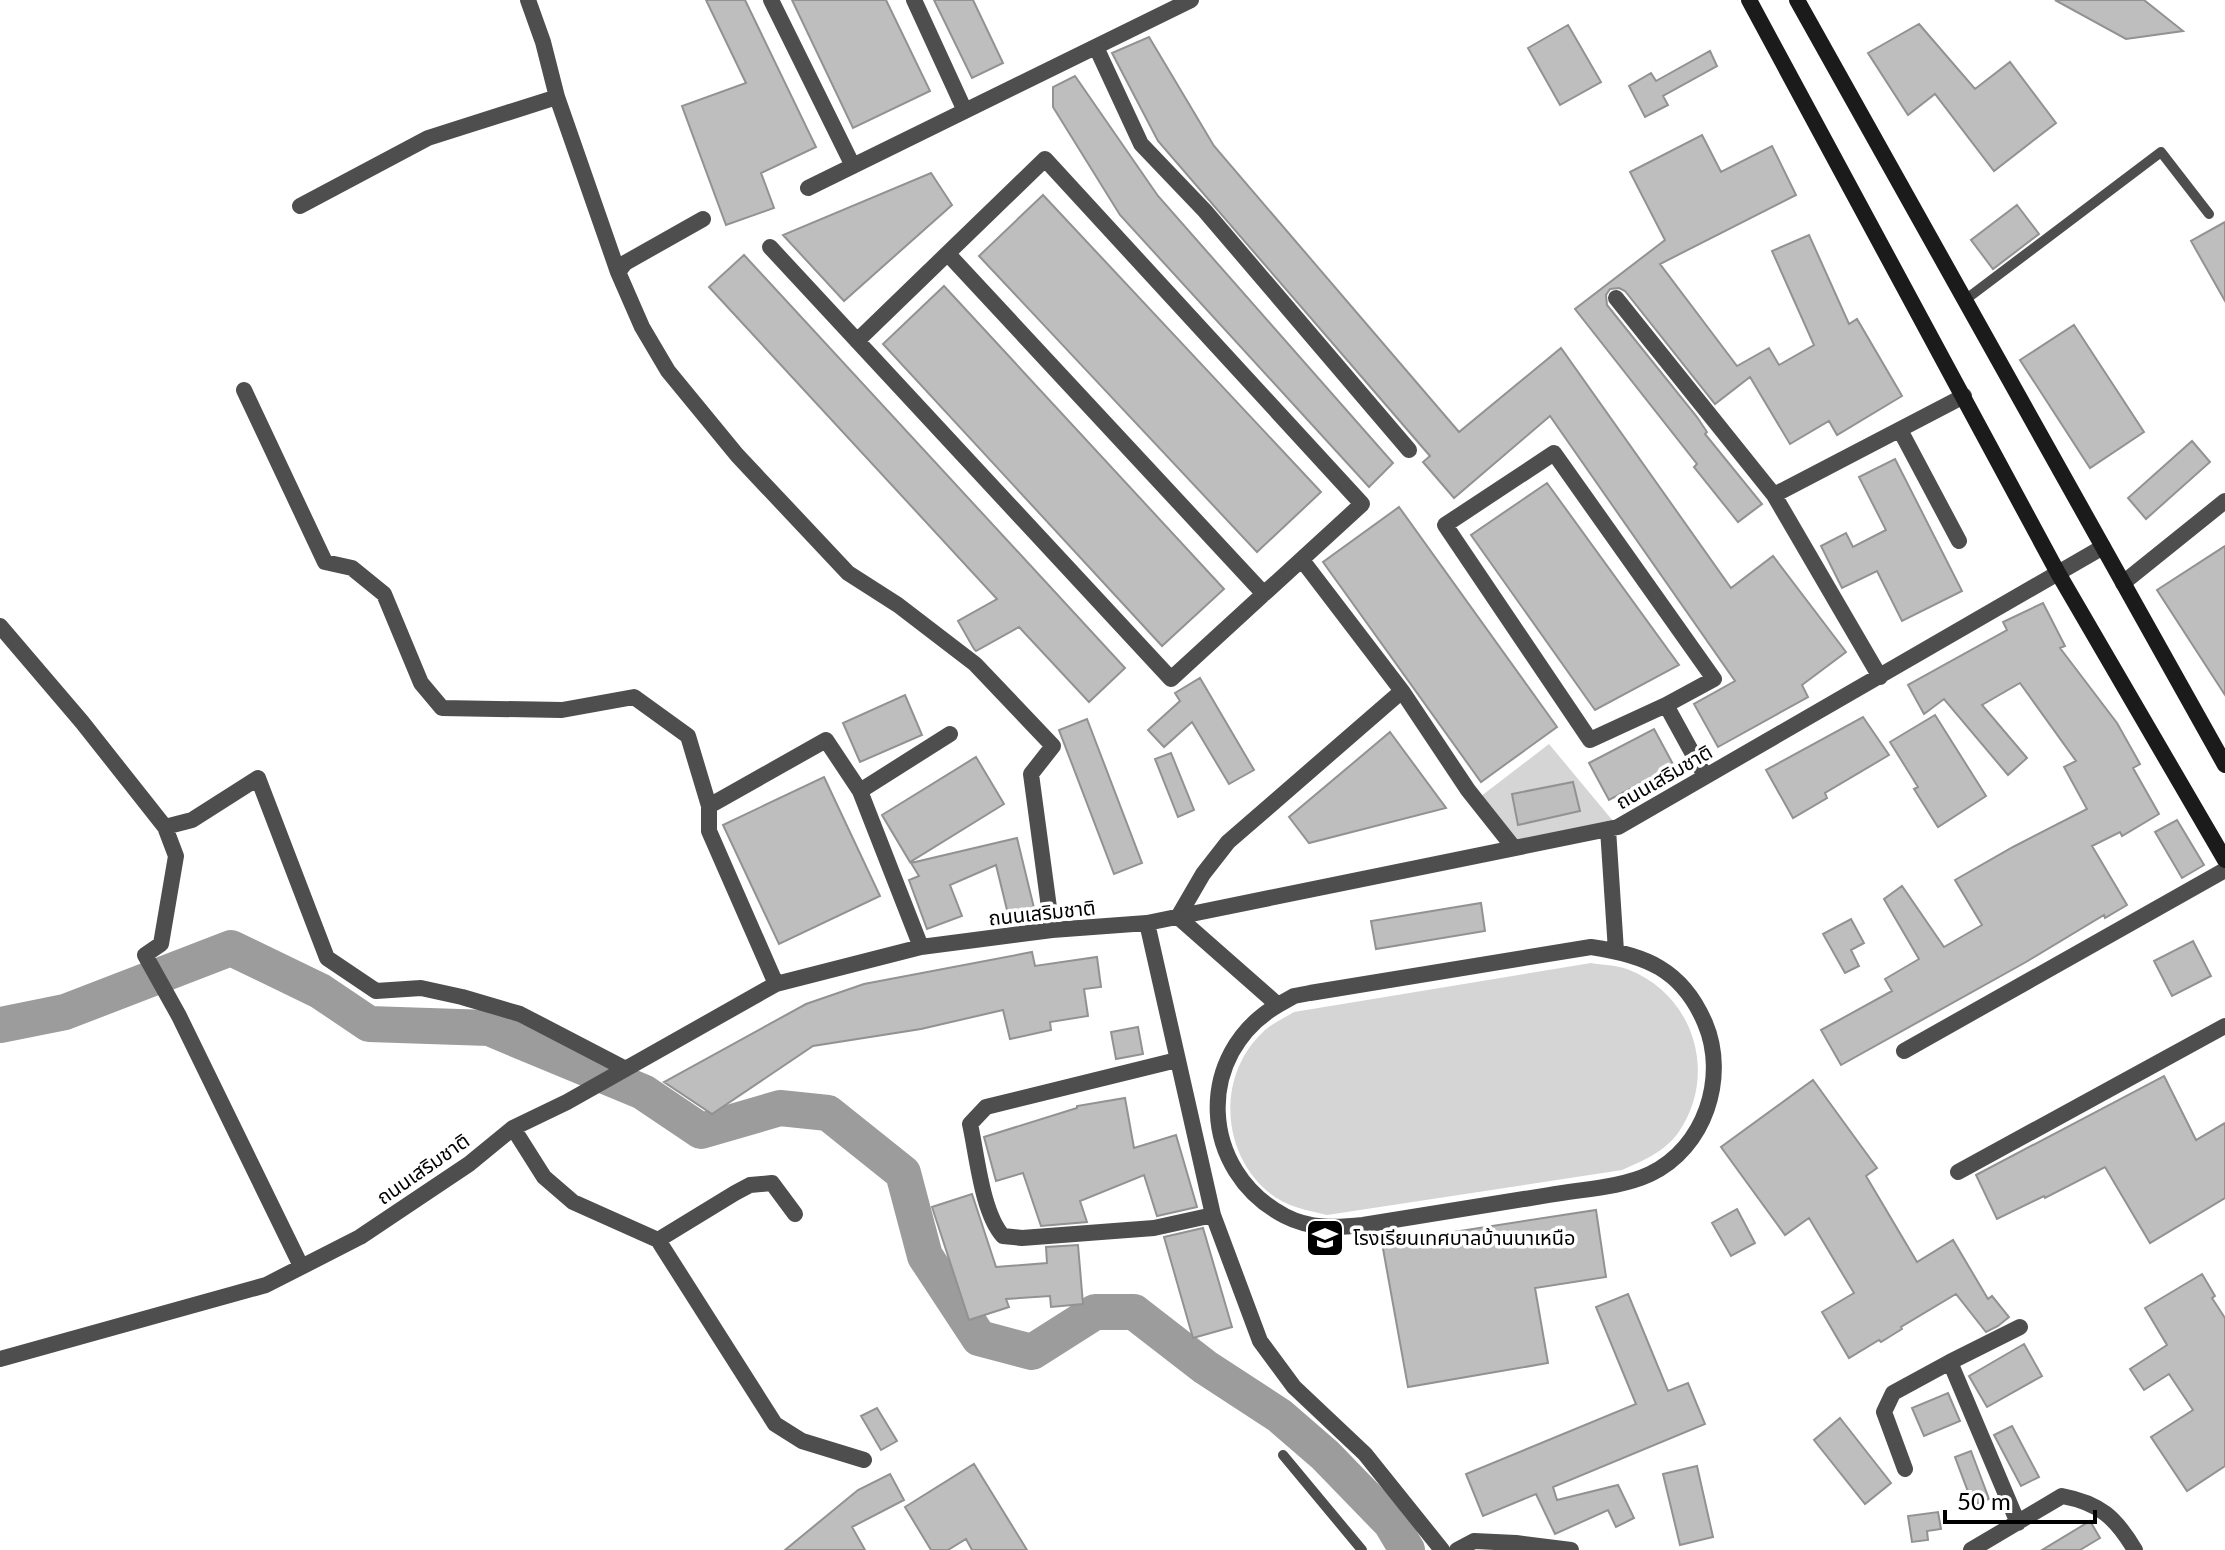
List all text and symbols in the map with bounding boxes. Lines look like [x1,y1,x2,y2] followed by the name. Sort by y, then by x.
[1611,739,1716,813] street label: ถนนเสริมชาติ
[987,894,1097,930] street label: ถนนเสริมชาติ
[371,1127,473,1209] street label: ถนนเสริมชาติ
[1304,1217,1346,1259] school or university icon: โรงเรียนเทศบาลบ้านนาเหนือ
[1353,1225,1576,1249] place label: โรงเรียนเทศบาลบ้านนาเหนือ
[1945,1474,2095,1524] scale bar
[1957,1486,2011,1515] text: 50 m

